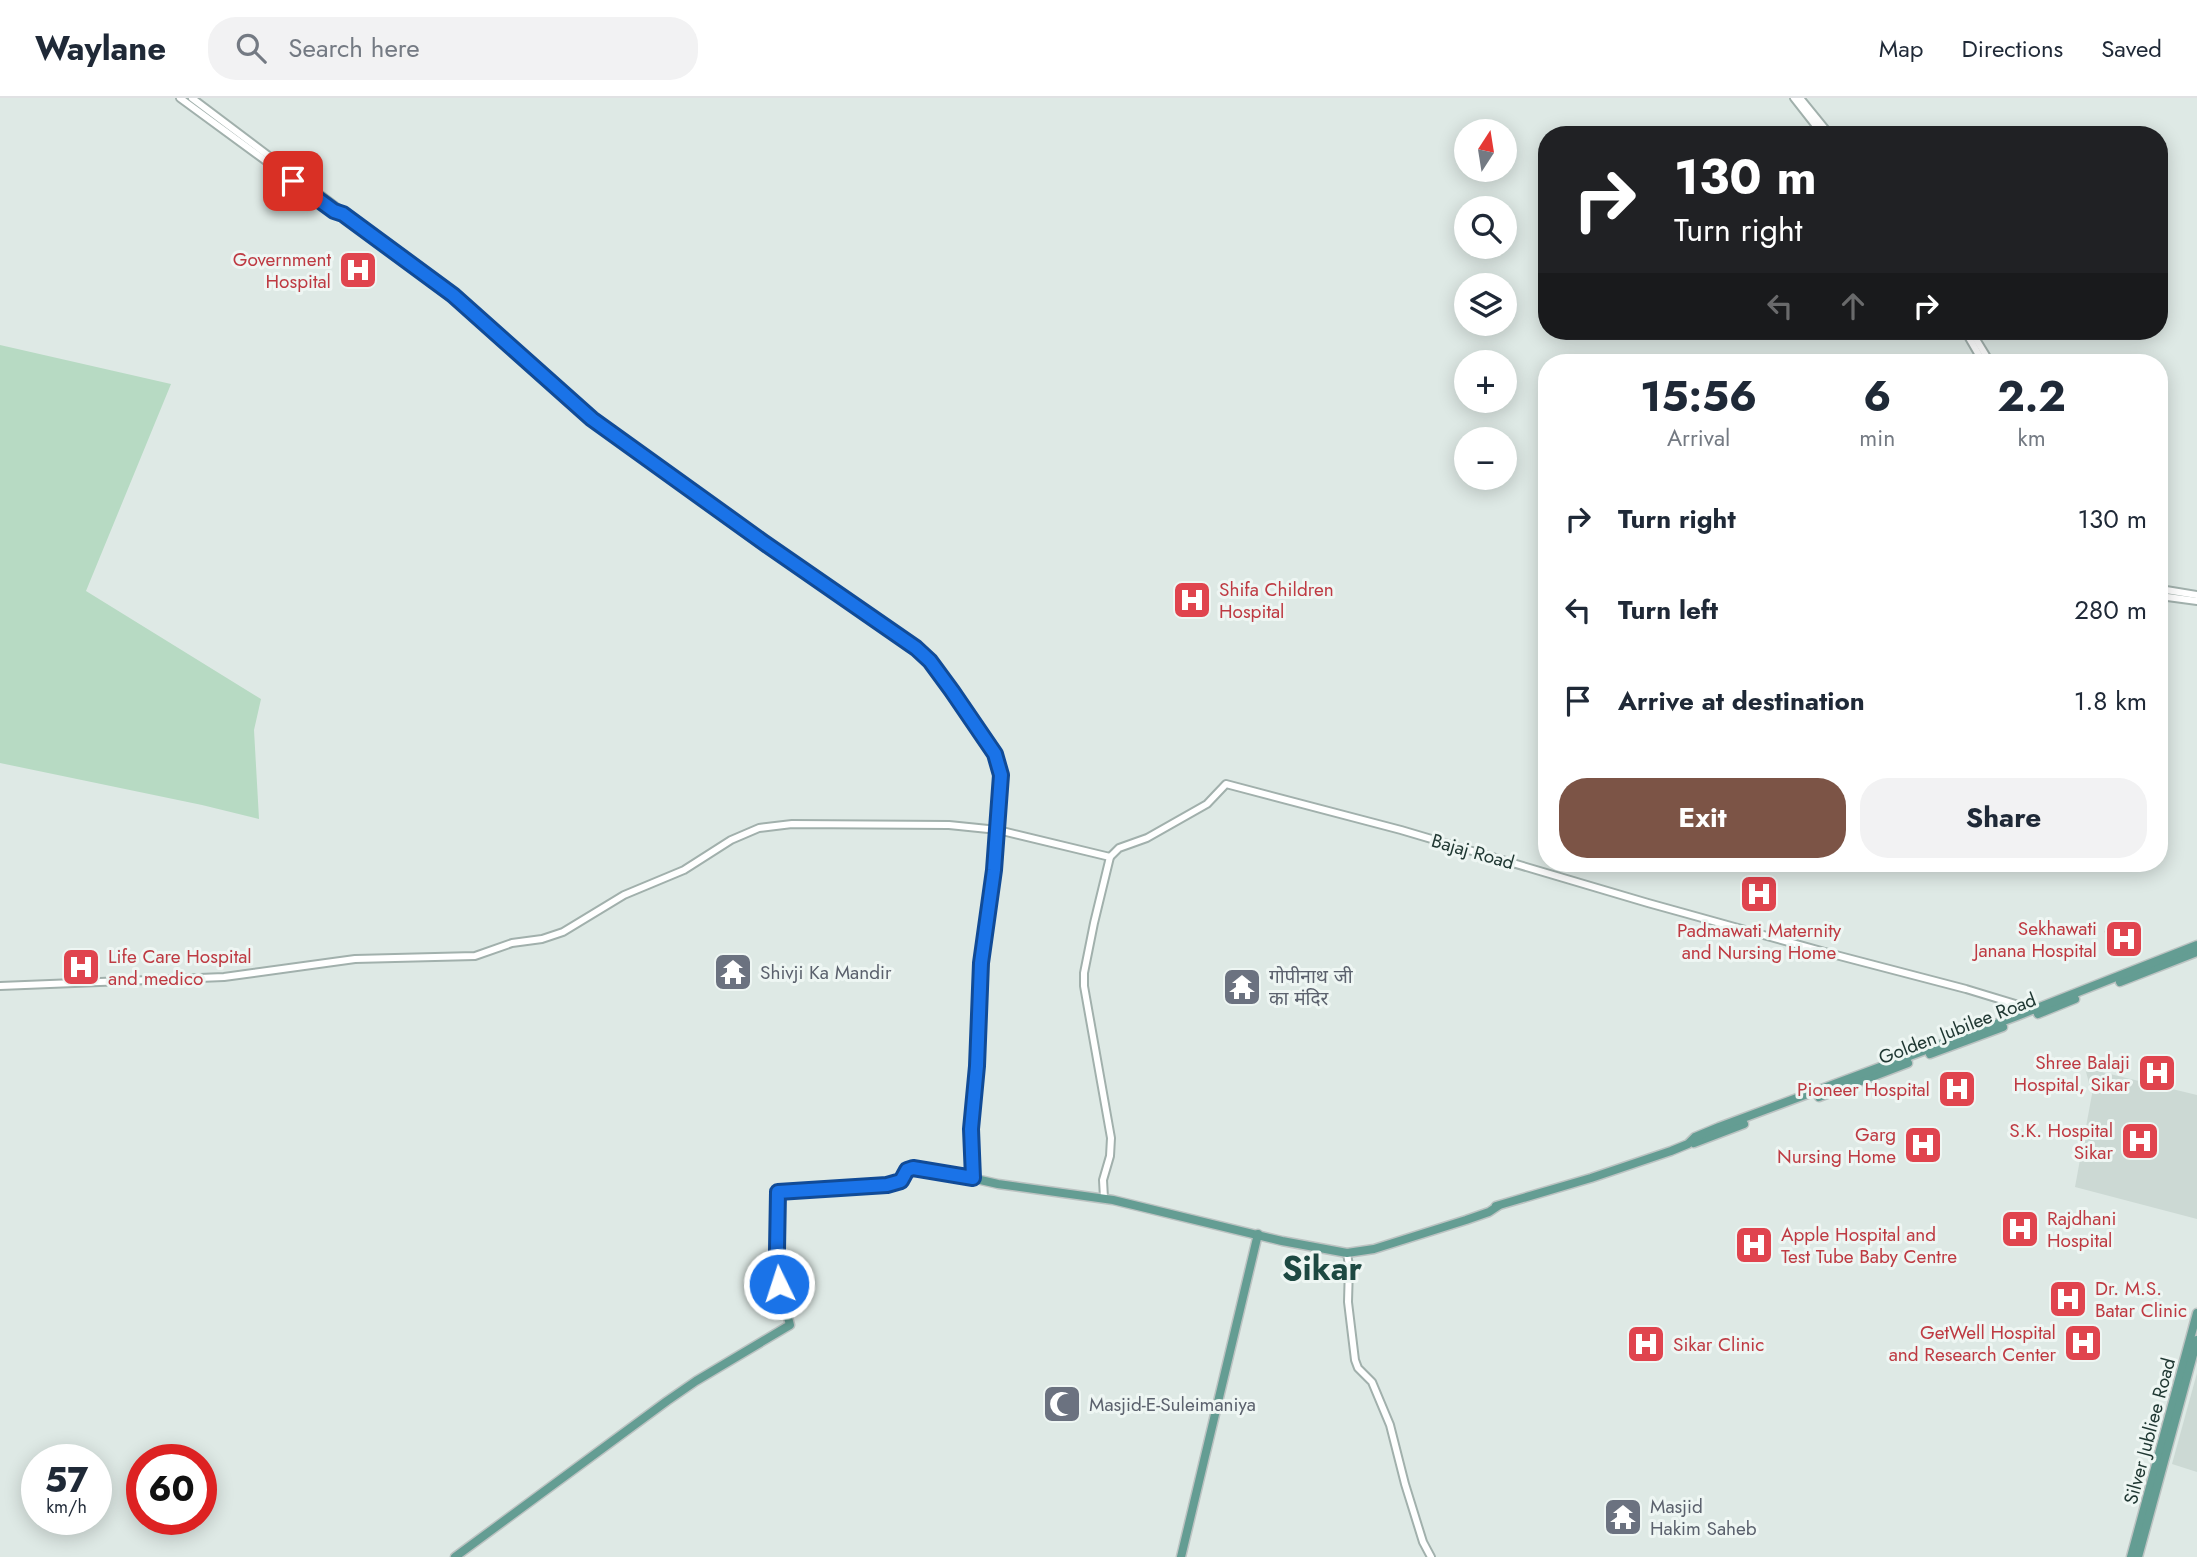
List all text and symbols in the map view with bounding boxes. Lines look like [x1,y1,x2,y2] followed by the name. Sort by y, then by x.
[208,17,698,80] search box
[35,25,166,72] text: Waylane
[232,29,270,67] icon: search
[288,29,420,67] text: Search here
[1879,31,1924,66] text: Map
[1962,31,2063,66] text: Directions
[2101,31,2162,66] text: Saved
[1454,119,1517,182] north arrow
[1454,119,1517,490] map controls
[1674,142,1817,212] text: 130 m
[263,151,323,211] pin
[1559,154,1650,245] icon: right
[274,162,312,200] icon: arrive
[1454,196,1517,259] button: search
[1674,207,1803,253] text: Turn right
[233,246,331,295] place label: Government Hospital
[337,249,379,291] hospital icon: Government Hospital
[1454,273,1517,336] button: layers
[1761,287,1799,325] icon: left
[1834,287,1872,325] icon: ahead
[1907,287,1945,325] icon: right
[1454,350,1517,413] button: +
[1640,366,1757,427] text: 15:56
[1863,366,1891,427] text: 6
[1997,366,2066,427] text: 2.2
[1667,421,1730,455] text: Arrival
[1859,421,1895,455] text: min
[2018,421,2046,455] text: km
[1454,427,1517,490] button: −
[1559,500,1597,538] icon: right
[1618,500,1736,538] text: Turn right
[2077,500,2147,538] text: 130 m
[1219,576,1334,625] place label: Shifa Children Hospital
[1171,579,1213,621] hospital icon: Shifa Children Hospital
[1559,591,1597,629] icon: left
[1618,591,1718,629] text: Turn left
[2074,591,2147,629] text: 280 m
[1559,682,1597,720] icon: arrive
[1618,682,1865,720] text: Arrive at destination
[2074,682,2147,720] text: 1.8 km
[1559,778,1846,858] button: Exit
[1860,778,2147,858] button: Share
[1428,827,1517,876] street label: Bajaj Road
[1738,873,1780,915] hospital icon: Padmawati Maternity and Nursing Home
[1971,915,2097,964] place label: Sekhawati Janana Hospital
[1677,917,1842,966] place label: Padmawati Maternity and Nursing Home
[2103,918,2145,960] hospital icon: Sekhawati Janana Hospital
[108,943,252,992] place label: Life Care Hospital and medico
[60,946,102,988] hospital icon: Life Care Hospital and medico
[712,951,754,993] temple icon: Shivji Ka Mandir
[760,959,892,986] place label: Shivji Ka Mandir
[1269,963,1354,1012] place label: गोपीनाथ जी का मंदिर
[1221,966,1263,1008] temple icon: गोपीनाथ जी का मंदिर
[1875,986,2040,1071] street label: Golden Jubilee Road
[2014,1049,2130,1098] place label: Shree Balaji Hospital, Sikar
[2136,1052,2178,1094] hospital icon: Shree Balaji Hospital, Sikar
[1936,1068,1978,1110] hospital icon: Pioneer Hospital
[1797,1076,1930,1103] place label: Pioneer Hospital
[2009,1117,2113,1166] place label: S.K. Hospital Sikar
[2119,1120,2161,1162] hospital icon: S.K. Hospital Sikar
[1777,1121,1896,1170] place label: Garg Nursing Home
[1902,1124,1944,1166] hospital icon: Garg Nursing Home
[2047,1205,2116,1254] place label: Rajdhani Hospital
[1999,1208,2041,1250] hospital icon: Rajdhani Hospital
[1781,1221,1957,1270] place label: Apple Hospital and Test Tube Baby Centre
[1733,1224,1775,1266] hospital icon: Apple Hospital and Test Tube Baby Centre
[1282,1245,1362,1292] district label: Sikar
[742,1247,816,1321] position arrow
[2095,1275,2187,1324] place label: Dr. M.S. Batar Clinic
[2047,1278,2089,1320] hospital icon: Dr. M.S. Batar Clinic
[1889,1319,2056,1368] place label: GetWell Hospital and Research Center
[2062,1322,2104,1364] hospital icon: GetWell Hospital and Research Center
[1625,1323,1667,1365] hospital icon: Sikar Clinic
[1673,1331,1764,1358] place label: Sikar Clinic
[2117,1355,2182,1507] street label: Silver Jubliee Road
[1041,1383,1083,1425] mosque icon: Masjid-E-Suleimaniya
[1089,1391,1256,1418] place label: Masjid-E-Suleimaniya
[126,1444,217,1535] speed limit sign: 60
[45,1455,88,1505] text: 57
[1650,1493,1757,1542] place label: Masjid Hakim Saheb
[46,1494,87,1520] text: km/h
[1602,1496,1644,1538] temple icon: Masjid Hakim Saheb

